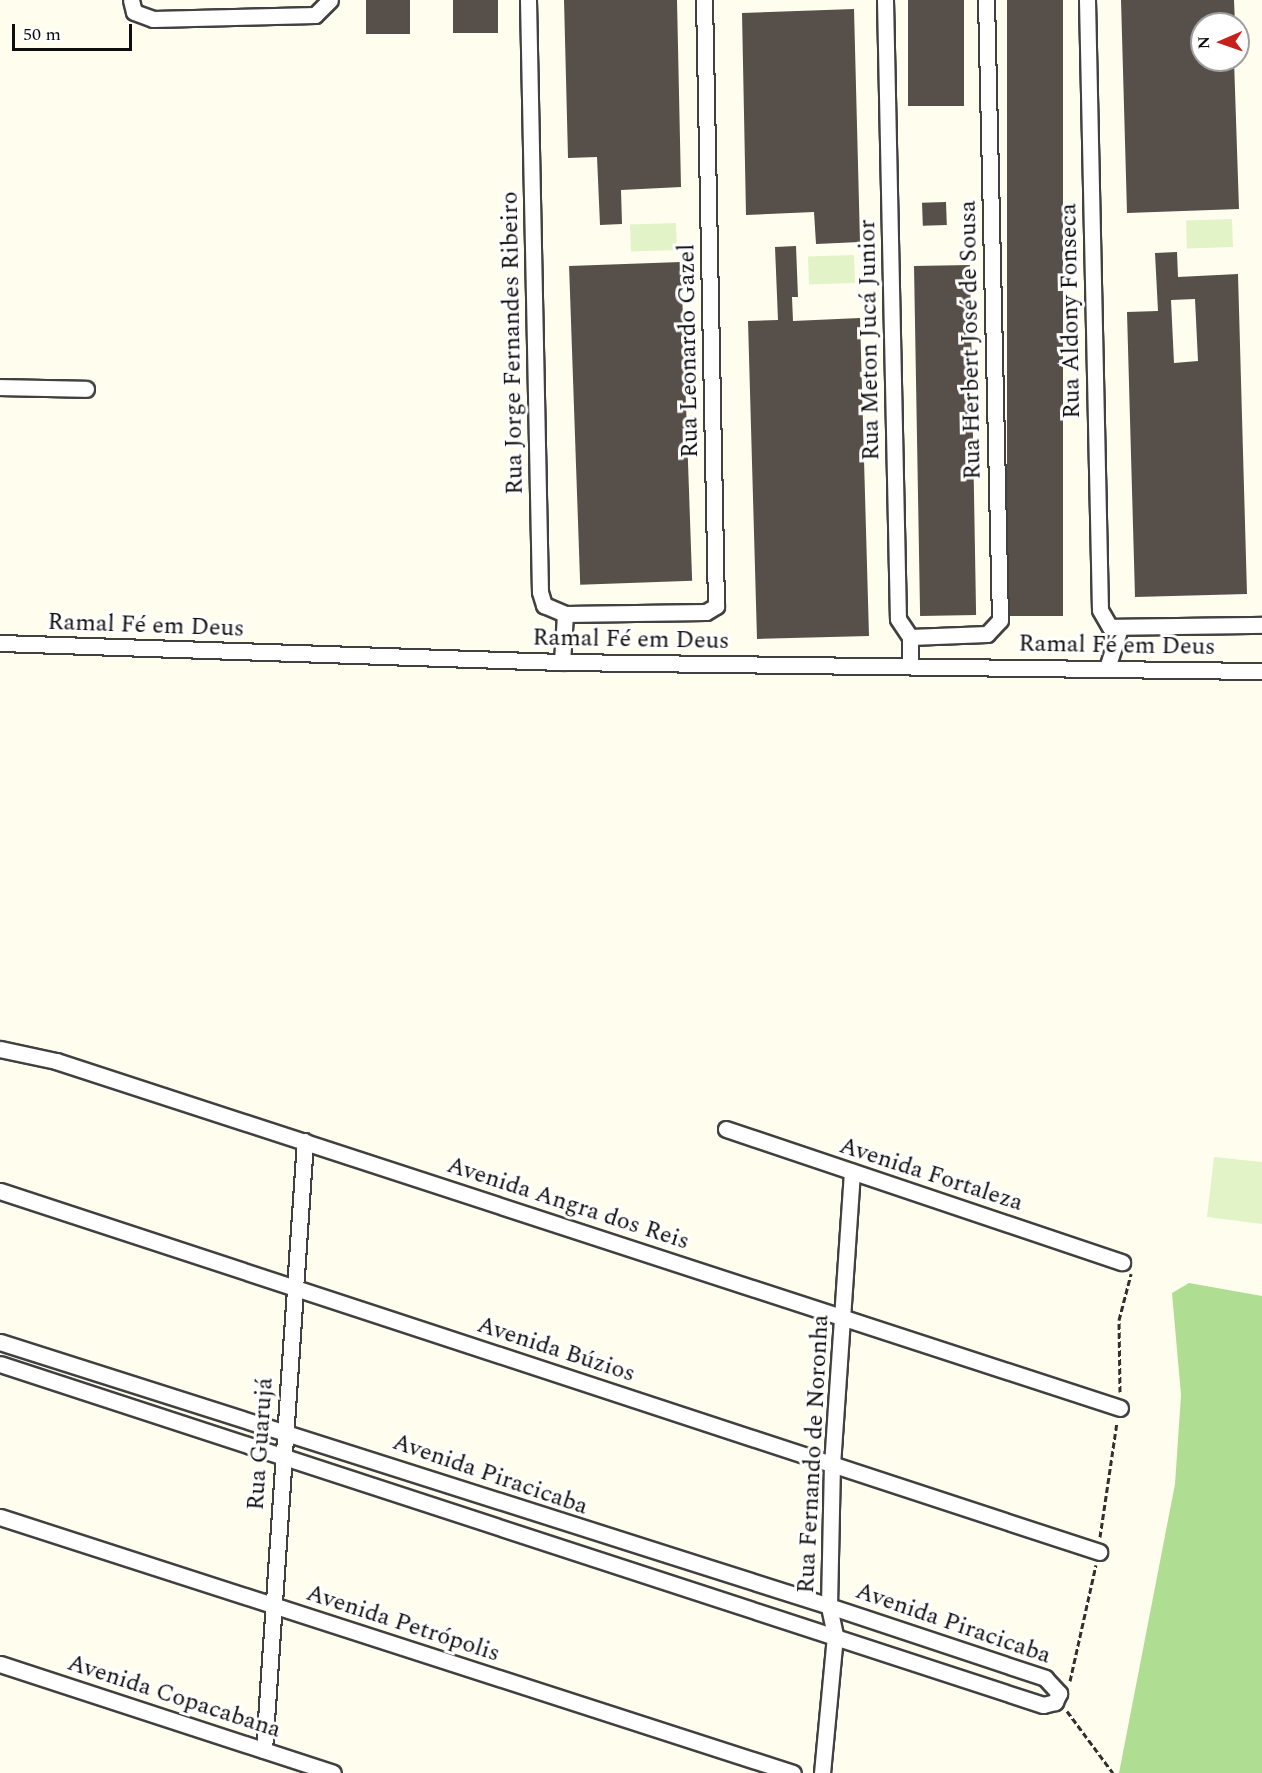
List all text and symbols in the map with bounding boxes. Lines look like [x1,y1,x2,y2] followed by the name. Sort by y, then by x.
[15,12,135,50] scale bar
[1190,12,1250,72] north arrow
[23,21,61,48] text: 50 m
[1192,36,1216,50] text: N
[496,191,530,495] street label: Rua Jorge Fernandes Ribeiro
[954,200,988,480] street label: Rua Herbert José de Sousa
[1055,203,1087,419] street label: Rua Aldony Fonseca
[853,219,887,461] street label: Rua Meton Jucá Junior
[673,244,705,458] street label: Rua Leonardo Gazel
[47,608,245,644] street label: Ramal Fé em Deus
[532,624,730,656] street label: Ramal Fé em Deus
[1018,630,1216,662] street label: Ramal Fé em Deus
[836,1132,1026,1218] street label: Avenida Fortaleza
[443,1151,693,1257] street label: Avenida Angra dos Reis
[473,1311,639,1389] street label: Avenida Búzios
[792,1314,836,1594] street label: Rua Fernando de Noronha
[242,1377,280,1511] street label: Rua Guarujá
[389,1428,591,1522] street label: Avenida Piracicaba
[852,1577,1054,1671] street label: Avenida Piracicaba
[303,1579,503,1669] street label: Avenida Petrópolis
[64,1649,284,1745] street label: Avenida Copacabana

